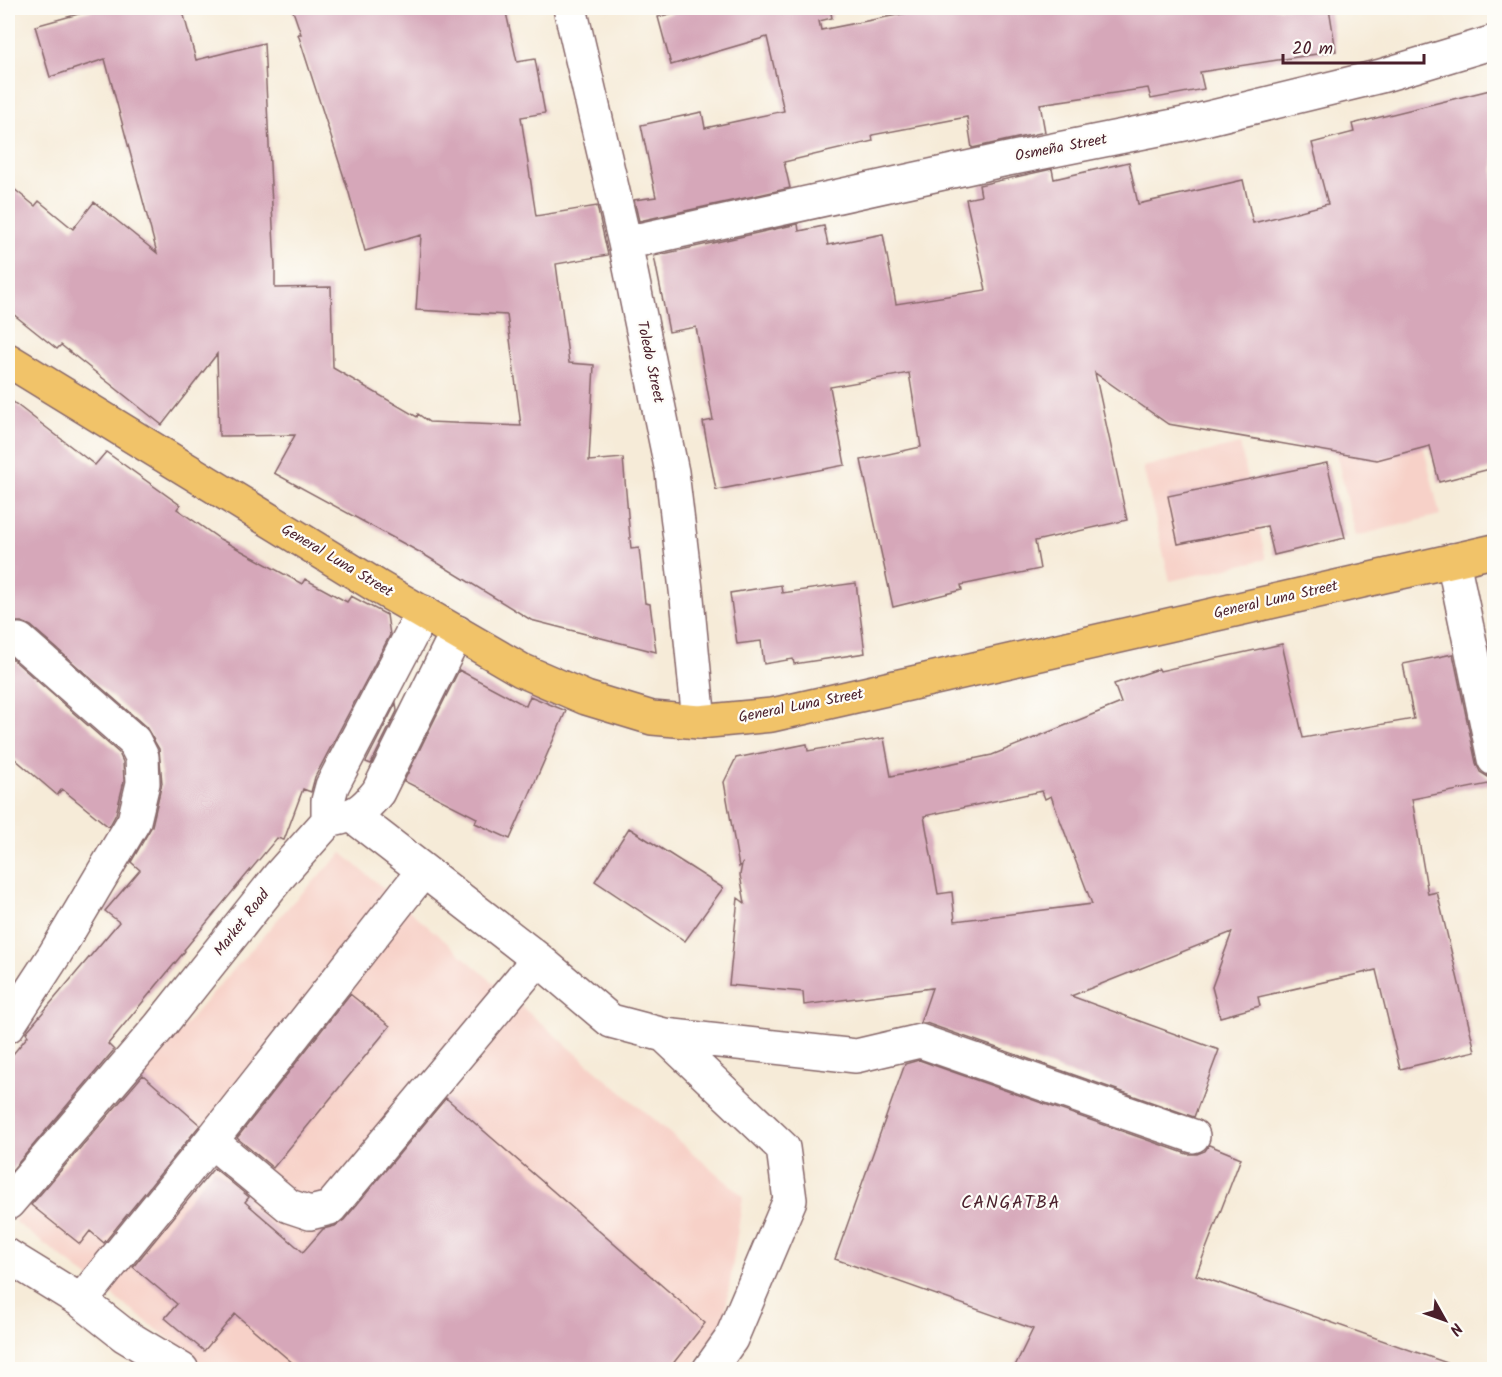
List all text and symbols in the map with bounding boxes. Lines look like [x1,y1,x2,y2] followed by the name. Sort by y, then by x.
[1283,27,1424,65] scale bar
[1292,35,1333,64] text: 20 m
[1013,127,1109,169] street label: Osmeña Street
[630,319,670,406] street label: Toledo Street
[276,518,398,604] street label: General Luna Street
[1212,574,1341,626] street label: General Luna Street
[736,682,866,730] street label: General Luna Street
[208,884,276,962] street label: Market Road
[961,1189,1061,1218] district label: CANGATBA
[1415,1290,1475,1350] north arrow
[1443,1317,1468,1341] text: N

